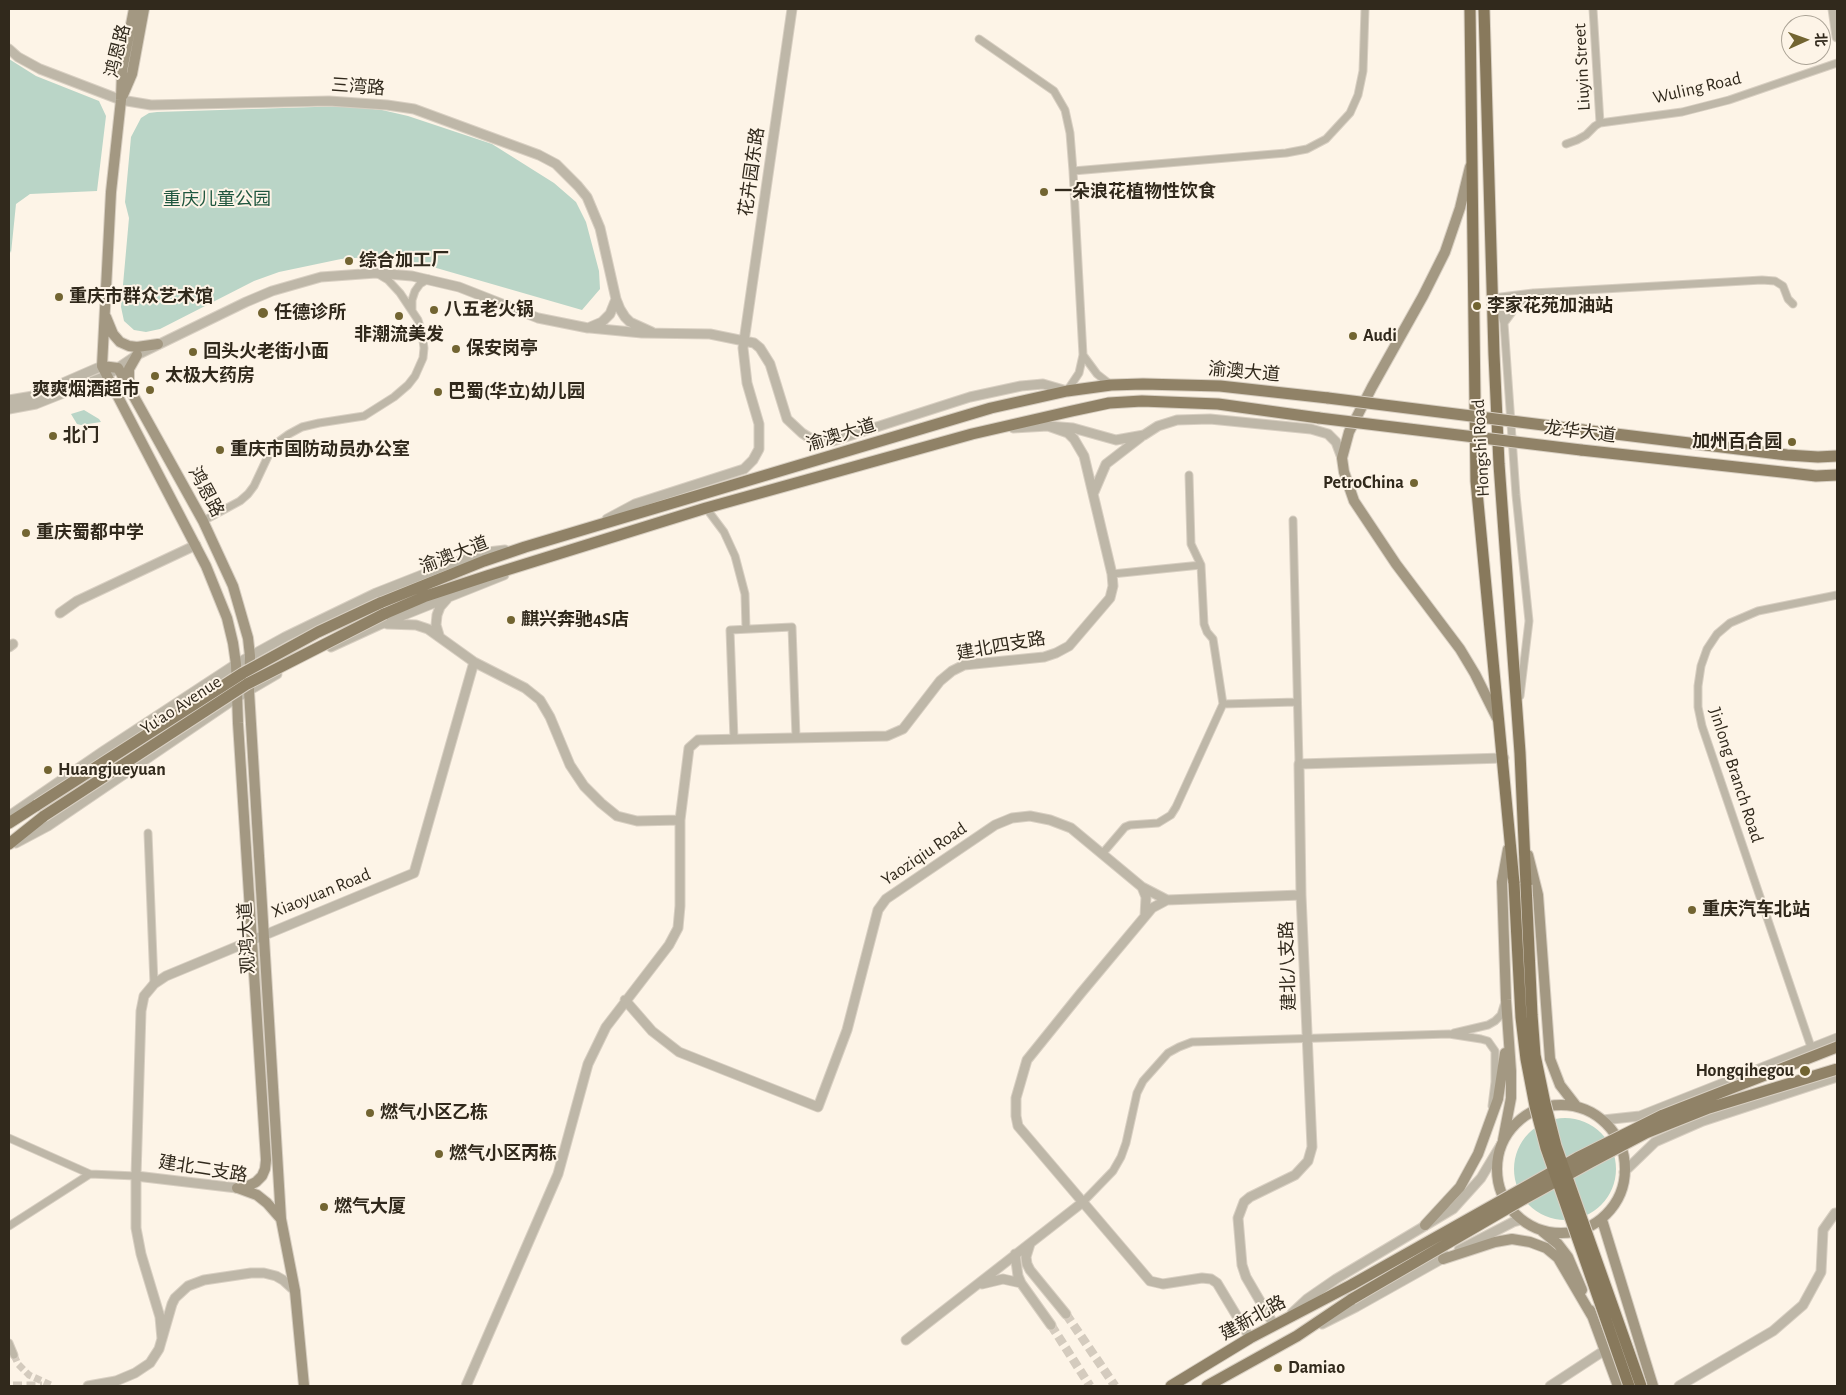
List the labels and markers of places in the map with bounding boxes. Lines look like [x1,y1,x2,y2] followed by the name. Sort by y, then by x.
[1054,181,1216,203] place label: 一朵浪花植物性饮食
[1038,186,1050,198] marker: 一朵浪花植物性饮食
[359,250,449,272] place label: 综合加工厂
[343,255,355,267] marker: 综合加工厂
[69,286,213,308] place label: 重庆市群众艺术馆
[53,291,65,303] marker: 重庆市群众艺术馆
[1487,295,1613,317] place label: 李家花苑加油站
[444,299,534,321] place label: 八五老火锅
[1471,300,1483,312] marker: 李家花苑加油站
[274,302,346,324] place label: 任德诊所
[428,304,440,316] marker: 八五老火锅
[256,306,270,320] marker: 任德诊所
[393,310,405,322] marker: 非潮流美发
[354,324,444,346] place label: 非潮流美发
[1363,325,1397,347] place label: Audi
[1347,330,1359,342] marker: Audi
[466,338,538,360] place label: 保安岗亭
[203,341,329,363] place label: 回头火老街小面
[450,343,462,355] marker: 保安岗亭
[187,346,199,358] marker: 回头火老街小面
[165,365,255,387] place label: 太极大药房
[149,370,161,382] marker: 太极大药房
[32,379,140,401] place label: 爽爽烟酒超市
[448,381,585,403] place label: 巴蜀(华立)幼儿园
[144,384,156,396] marker: 爽爽烟酒超市
[432,386,444,398] marker: 巴蜀(华立)幼儿园
[63,425,99,447] place label: 北门
[47,430,59,442] marker: 北门
[1692,431,1782,453] place label: 加州百合园
[1786,436,1798,448] marker: 加州百合园
[230,439,410,461] place label: 重庆市国防动员办公室
[214,444,226,456] marker: 重庆市国防动员办公室
[1323,472,1404,494] place label: PetroChina
[1408,477,1420,489] marker: PetroChina
[36,522,144,544] place label: 重庆蜀都中学
[20,527,32,539] marker: 重庆蜀都中学
[521,609,629,631] place label: 麒兴奔驰4S店
[505,614,517,626] marker: 麒兴奔驰4S店
[58,759,166,781] place label: Huangjueyuan
[42,764,54,776] marker: Huangjueyuan
[1702,899,1810,921] place label: 重庆汽车北站
[1686,904,1698,916] marker: 重庆汽车北站
[1695,1060,1794,1082] place label: Hongqihegou
[1798,1064,1812,1078] marker: Hongqihegou
[380,1102,488,1124] place label: 燃气小区乙栋
[364,1107,376,1119] marker: 燃气小区乙栋
[449,1143,557,1165] place label: 燃气小区丙栋
[433,1148,445,1160] marker: 燃气小区丙栋
[334,1196,406,1218] place label: 燃气大厦
[318,1201,330,1213] marker: 燃气大厦
[1288,1357,1345,1379] place label: Damiao
[1272,1362,1284,1374] marker: Damiao

